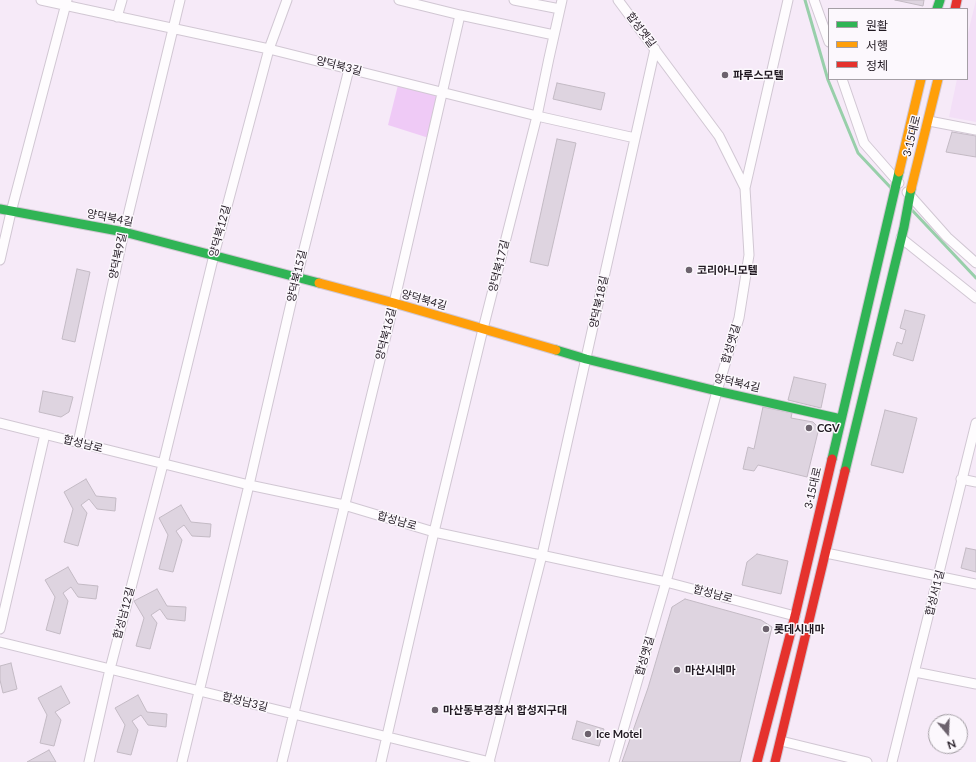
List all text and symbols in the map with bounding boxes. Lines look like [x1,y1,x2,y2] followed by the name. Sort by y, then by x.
[828,8,968,80] legend
[624,10,658,50] street label: 합성옛길
[866,18,888,33] text: 원활
[866,38,888,53] text: 서행
[315,54,363,78] street label: 양덕북3길
[866,58,888,73] text: 정체
[733,68,784,82] place label: 파루스모텔
[720,70,730,80] marker: 파루스모텔
[900,114,924,158] street label: 3·15대로
[207,204,233,258] street label: 양덕북12길
[86,207,134,229] street label: 양덕북4길
[107,232,129,280] street label: 양덕북9길
[486,239,512,293] street label: 양덕북17길
[285,249,309,303] street label: 양덕북15길
[697,263,758,277] place label: 코리아니모텔
[684,265,694,275] marker: 코리아니모텔
[587,275,611,329] street label: 양덕북18길
[400,287,448,313] street label: 양덕북4길
[373,307,399,361] street label: 양덕북16길
[719,323,743,365] street label: 합성옛길
[713,371,761,395] street label: 양덕북4길
[817,421,840,435] place label: CGV
[804,423,814,433] marker: CGV
[62,433,104,455] street label: 합성남로
[802,466,824,510] street label: 3·15대로
[376,509,418,533] street label: 합성남로
[923,569,947,617] street label: 합성서1길
[692,582,734,606] street label: 합성남로
[111,586,137,640] street label: 합성남12길
[774,622,825,636] place label: 롯데시내마
[761,624,771,634] marker: 롯데시내마
[633,635,657,677] street label: 합성옛길
[685,663,736,677] place label: 마산시네마
[672,665,682,675] marker: 마산시네마
[221,690,269,714] street label: 합성남3길
[443,703,567,717] place label: 마산동부경찰서 합성지구대
[430,705,440,715] marker: 마산동부경찰서 합성지구대
[928,714,968,754] north arrow
[596,727,642,741] place label: Ice Motel
[583,729,593,739] marker: Ice Motel
[946,737,958,752] text: N

